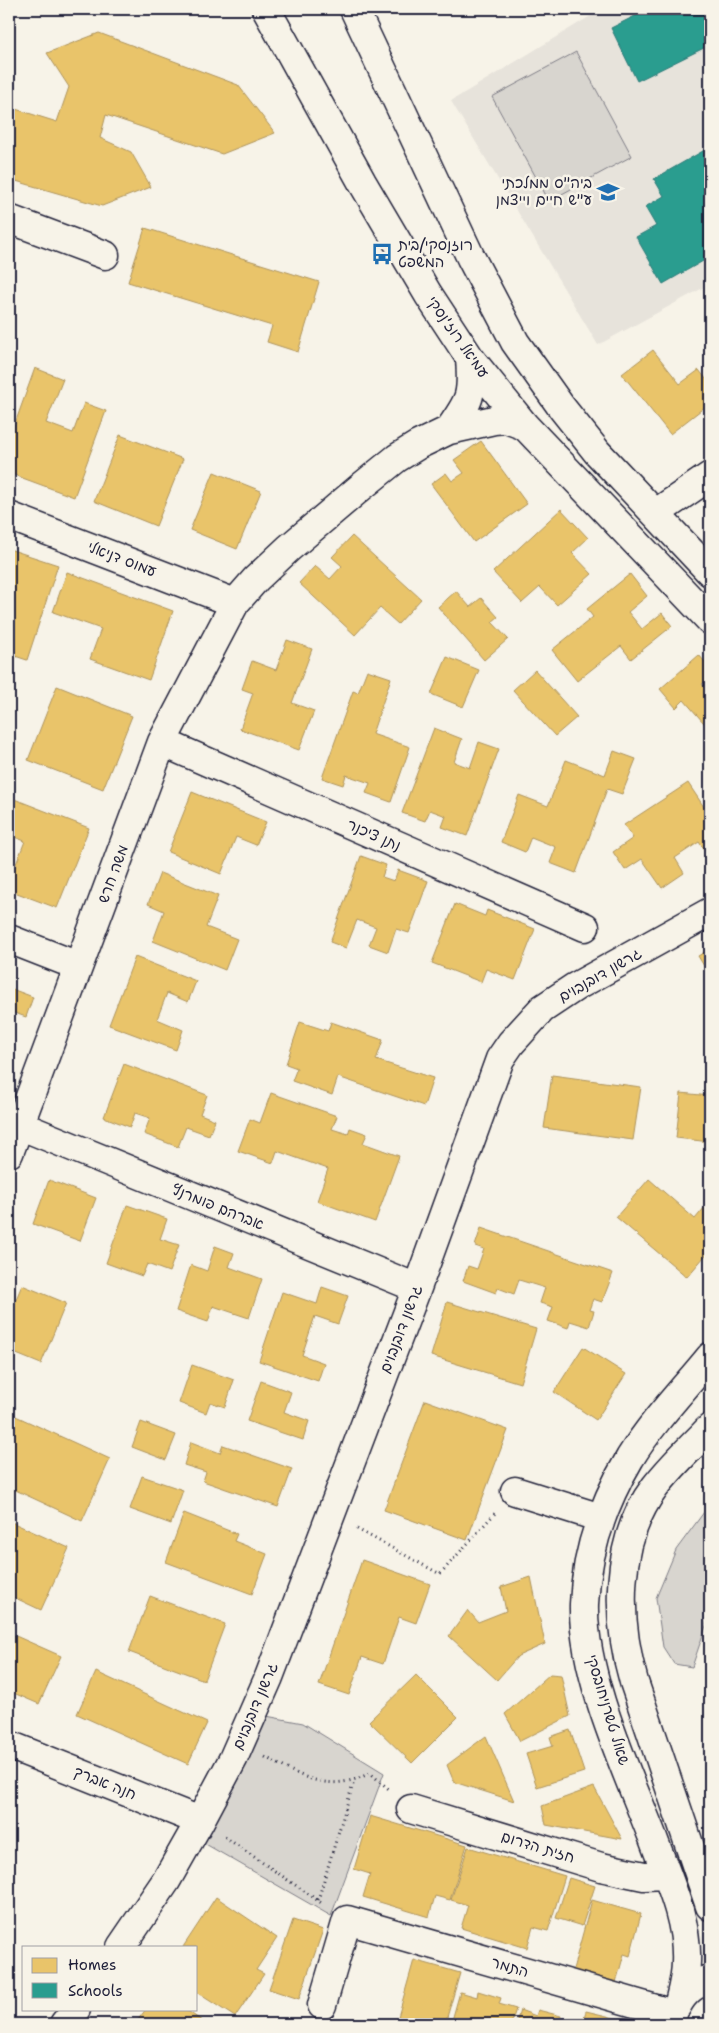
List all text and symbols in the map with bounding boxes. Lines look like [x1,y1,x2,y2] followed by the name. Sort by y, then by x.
[496,173,592,210] place label: ביה"ס ממלכתי ע"ש חיים וייצמן
[595,179,621,205] school or university icon: ביה"ס ממלכתי ע"ש חיים וייצמן
[397,235,473,272] place label: רוזנסקי/בית המשפט
[369,241,395,267] bus stop icon: רוזנסקי/בית המשפט
[422,292,494,382] street label: עמיאל רוז'נסקי
[85,537,160,581] street label: עמוס דניאלי
[344,814,404,856] street label: נתן ציכנר
[93,842,133,906] street label: משה חרש
[555,943,645,1007] street label: גרשון דובנבוים
[169,1179,267,1235] street label: אברהם פומרנץ
[375,1282,427,1376] street label: גרשון דובנבוים
[582,1652,634,1768] street label: שאול טשרניחובסקי
[228,1659,282,1753] street label: גרשון דובנבוים
[71,1761,139,1805] street label: חנה אברך
[499,1826,577,1868] street label: חזית הדרום
[22,1946,198,2010] legend
[489,1952,531,1982] street label: התמר
[68,1955,116,1975] text: Homes
[68,1981,123,2001] text: Schools

